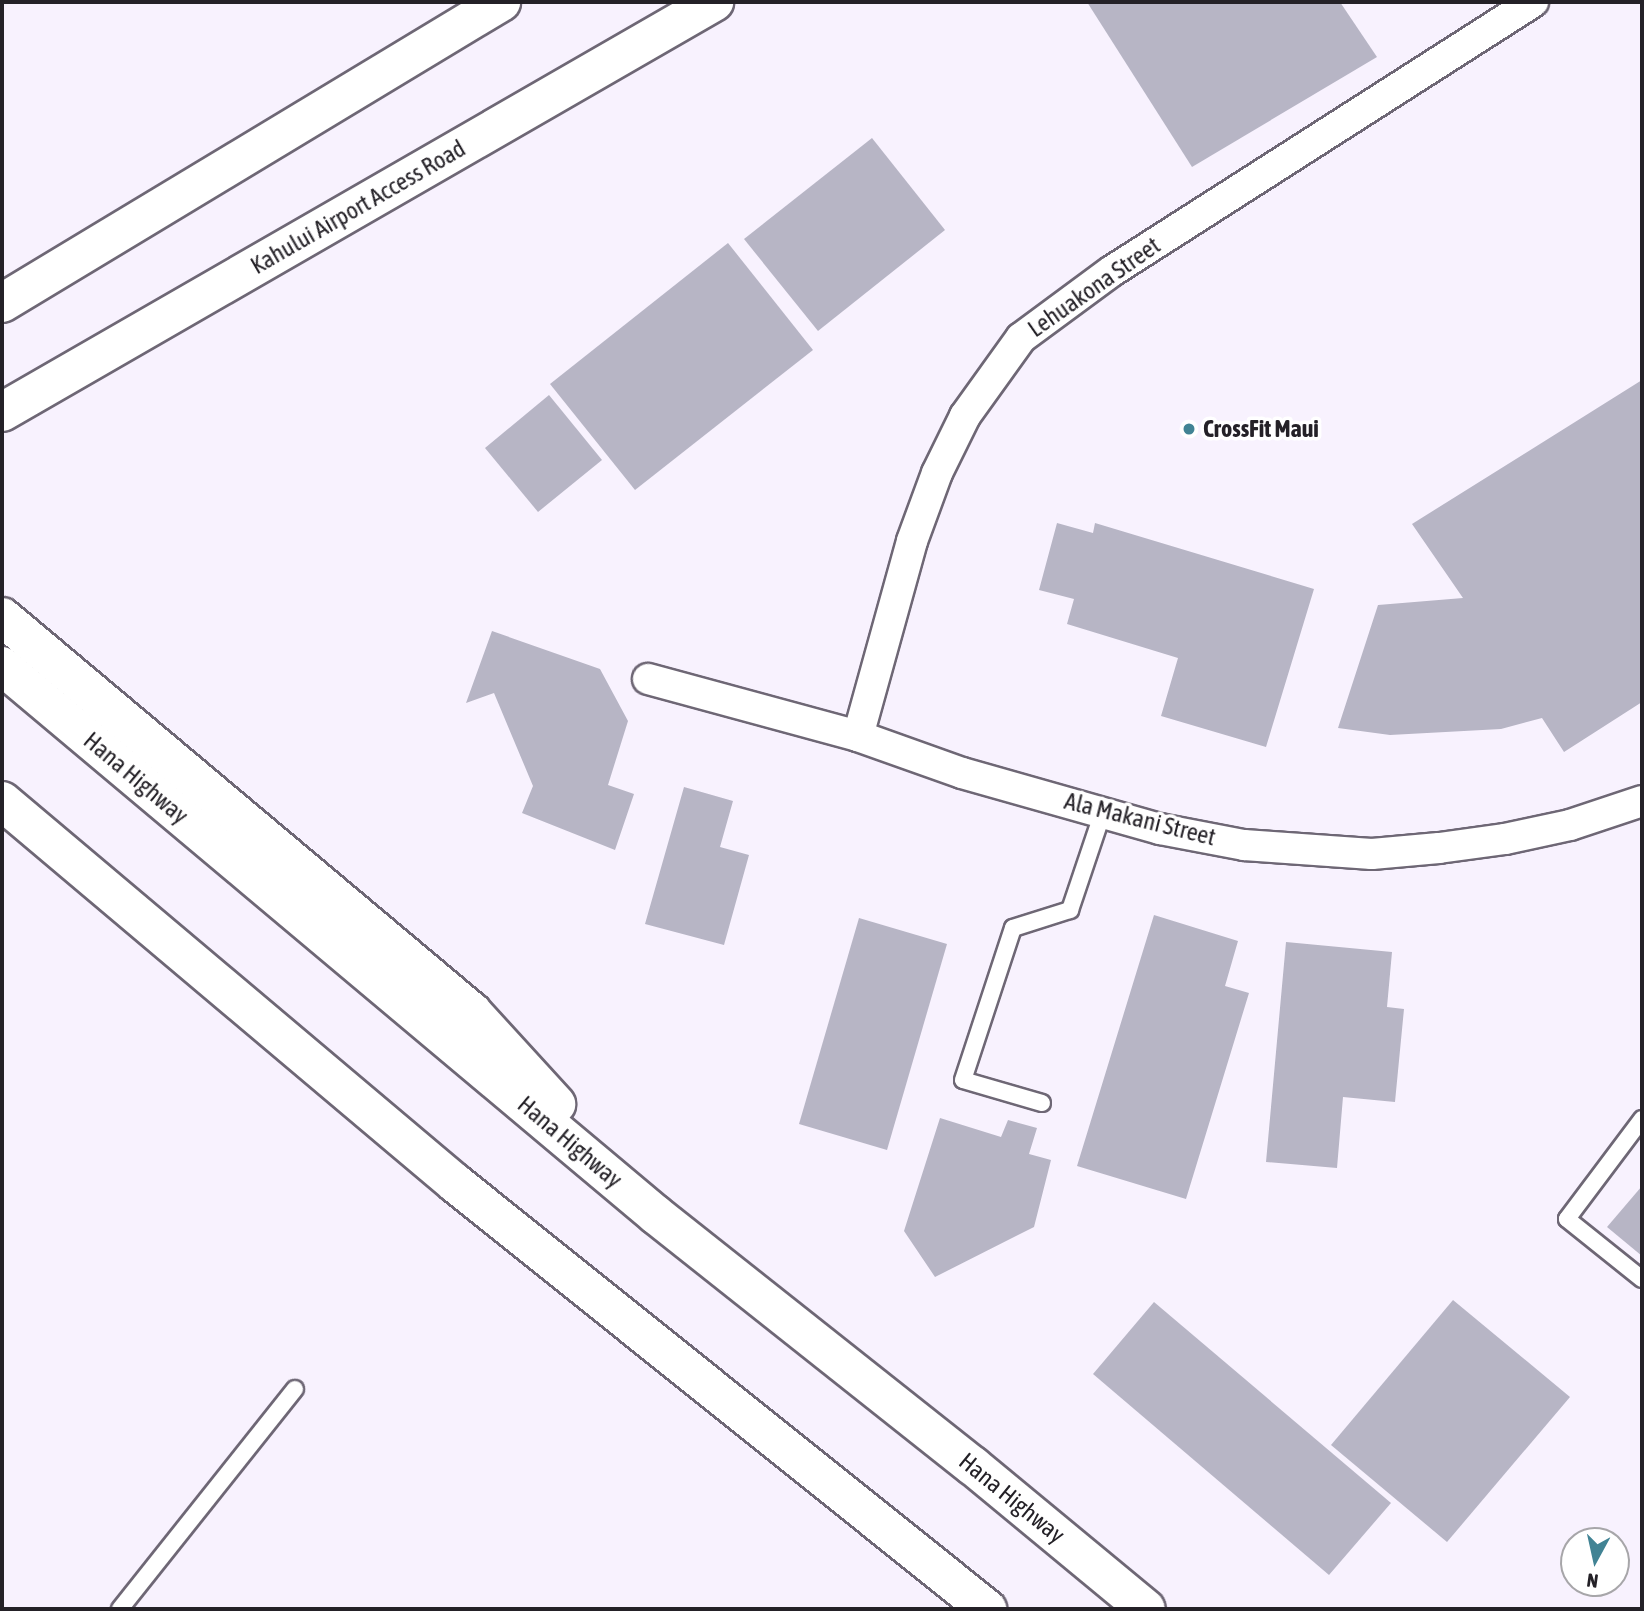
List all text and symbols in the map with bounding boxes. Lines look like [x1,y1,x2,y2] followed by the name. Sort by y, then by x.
[246,134,470,280] street label: Kahului Airport Access Road
[1022,231,1166,343] street label: Lehuakona Street
[1203,415,1319,443] place label: CrossFit Maui
[1181,421,1197,437] marker: CrossFit Maui
[78,726,194,830] street label: Hana Highway
[1061,786,1219,852] street label: Ala Makani Street
[512,1090,628,1194] street label: Hana Highway
[953,1447,1071,1549] street label: Hana Highway
[1560,1527,1630,1597] north arrow
[1585,1569,1599,1592] text: N

